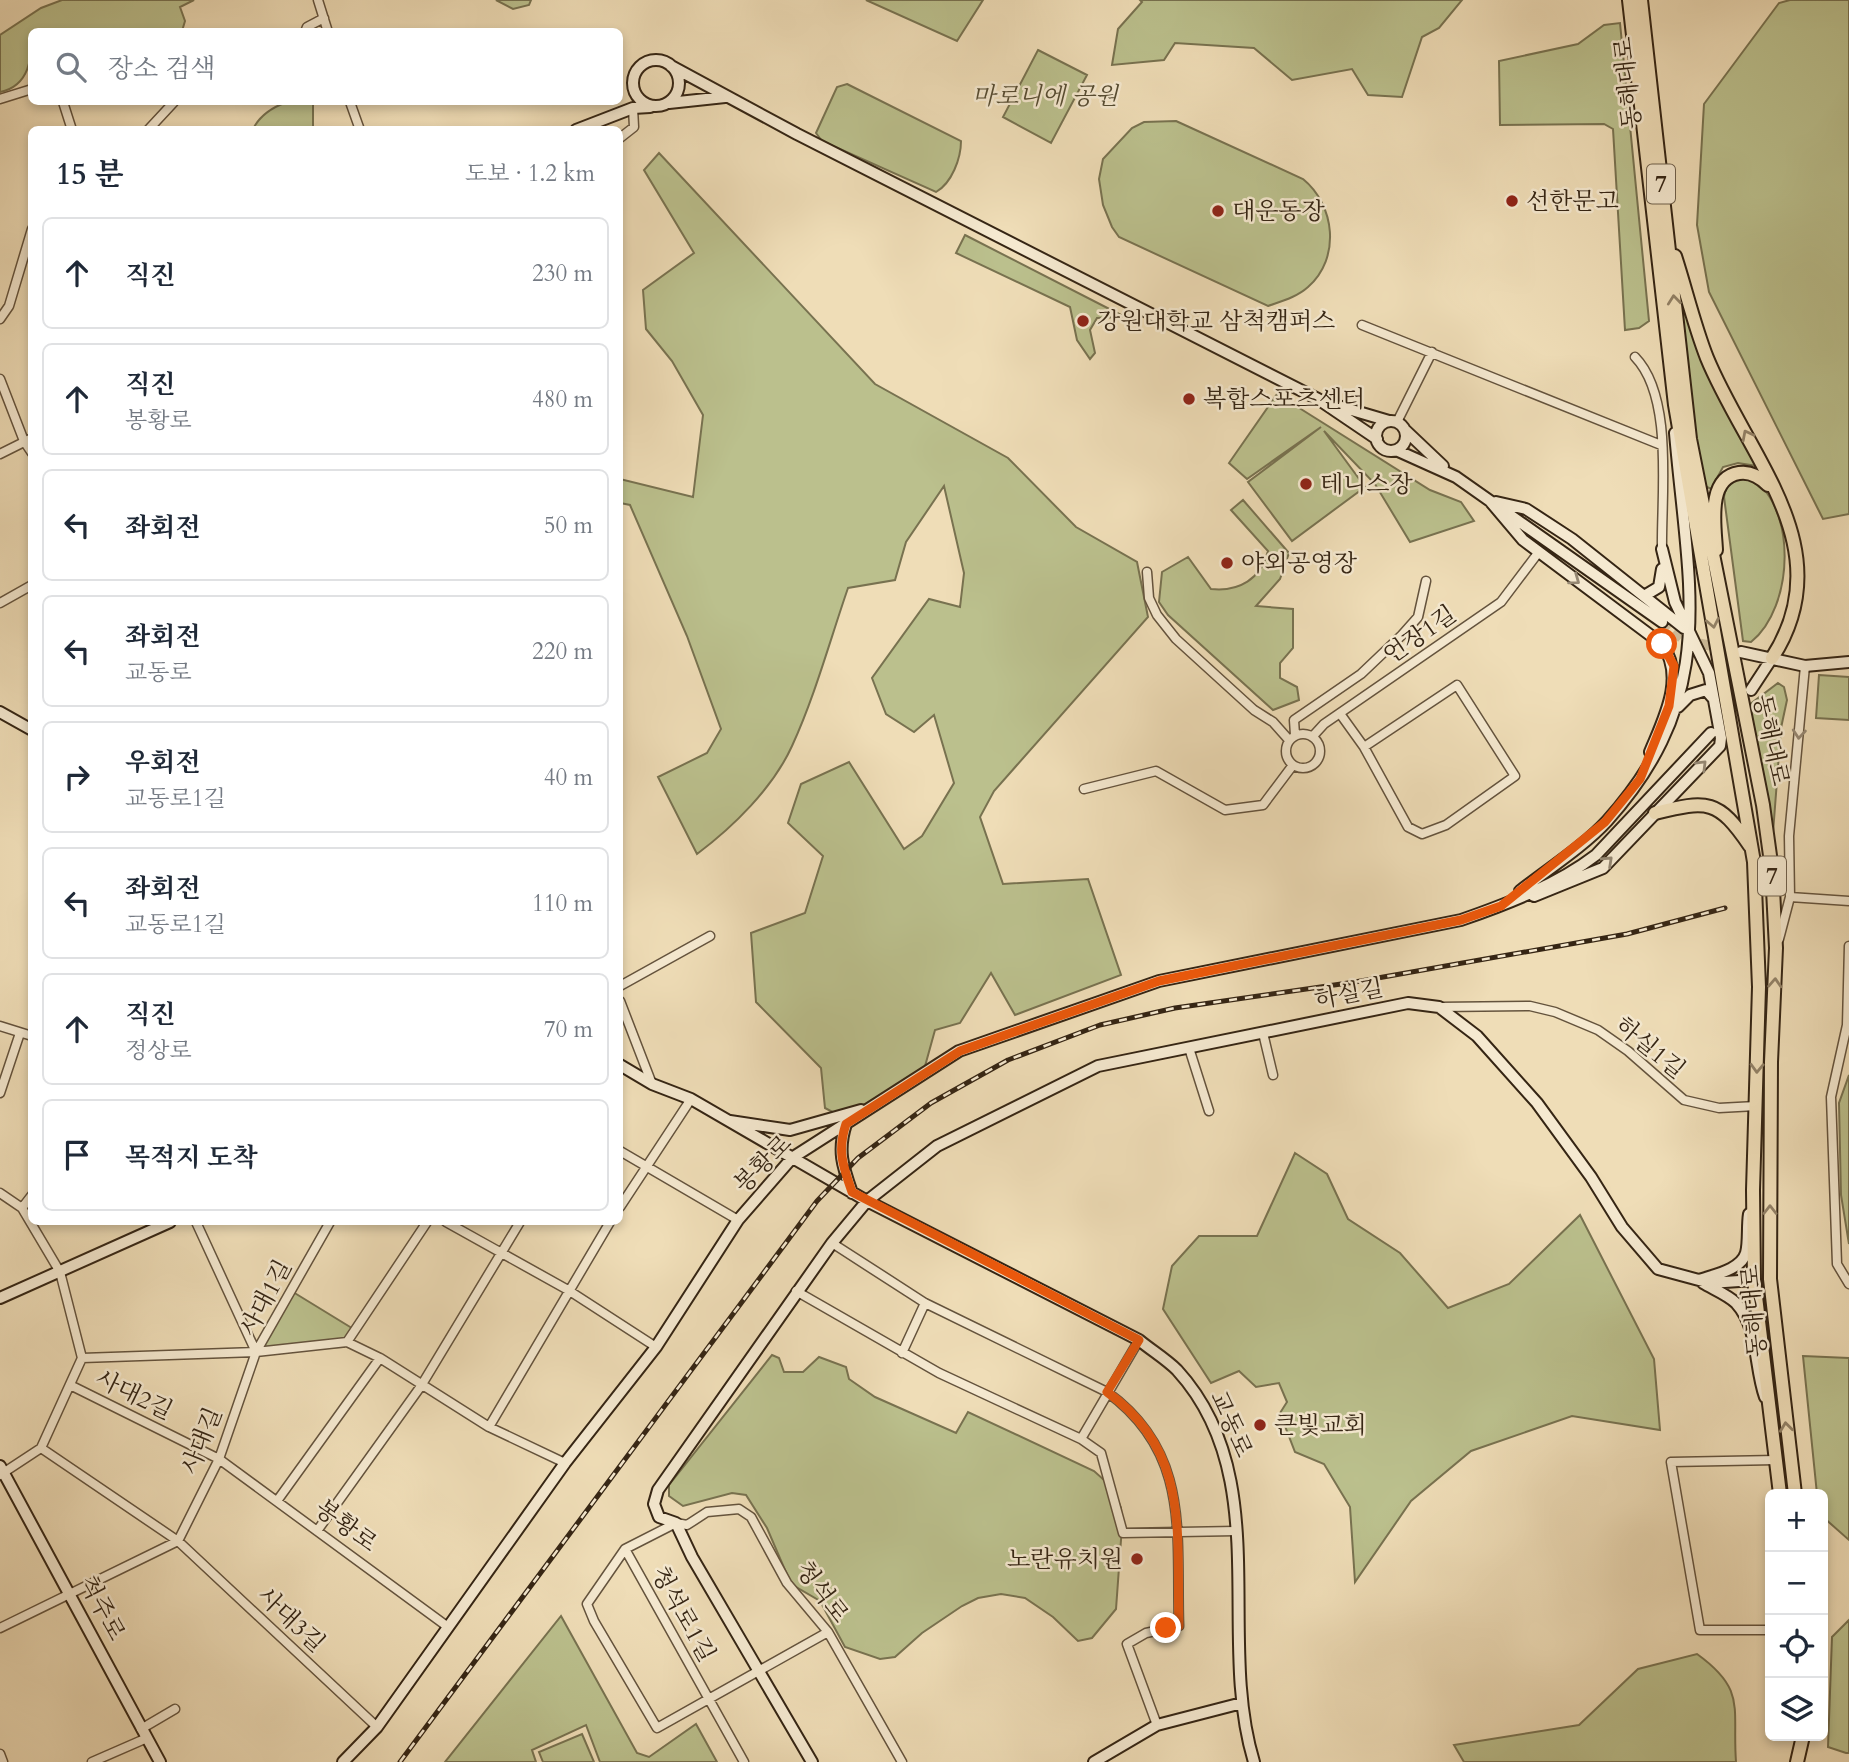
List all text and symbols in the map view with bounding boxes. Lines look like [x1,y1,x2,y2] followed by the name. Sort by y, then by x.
[28,28,623,105] search box
[1607,35,1649,131] street label: 동해대로
[52,48,90,86] icon: search
[108,51,215,86] text: 장소 검색
[972,80,1120,113] park label: 마로니에 공원
[56,154,124,195] text: 15 분
[465,158,595,189] text: 도보 · 1.2 km
[1647,164,1675,204] road number: 7
[1526,185,1619,218] place label: 선한문고
[1504,193,1520,209] marker: 선한문고
[1232,195,1326,228] place label: 대운동장
[1210,203,1226,219] marker: 대운동장
[58,254,96,292] icon: ahead
[125,258,175,293] text: 직진
[532,258,593,289] text: 230 m
[1667,294,1682,306] one-way arrow
[1097,305,1335,338] place label: 강원대학교 삼척캠퍼스
[1075,313,1091,329] marker: 강원대학교 삼척캠퍼스
[125,367,175,402] text: 직진
[58,380,96,418] icon: ahead
[1203,383,1365,416] place label: 복합스포츠센터
[532,384,593,415] text: 480 m
[1181,391,1197,407] marker: 복합스포츠센터
[125,405,192,436] text: 봉황로
[1741,430,1755,443] one-way arrow
[1320,468,1414,501] place label: 테니스장
[1298,476,1314,492] marker: 테니스장
[58,506,96,544] icon: left
[125,510,200,545] text: 좌회전
[544,510,593,541] text: 50 m
[1241,547,1358,580] place label: 야외공영장
[1219,555,1235,571] marker: 야외공영장
[1568,572,1580,584] one-way arrow
[1377,598,1463,672] street label: 언장1길
[1705,617,1720,629] one-way arrow
[125,619,200,654] text: 좌회전
[1646,628,1677,659] route start
[58,632,96,670] icon: left
[532,636,593,667] text: 220 m
[125,657,192,688] text: 교동로
[1745,691,1797,789] street label: 동해대로
[1791,728,1806,740] one-way arrow
[125,745,200,780] text: 우회전
[58,758,96,796] icon: right
[1694,760,1707,773] one-way arrow
[544,762,593,793] text: 40 m
[125,783,226,814] text: 교동로1길
[1758,856,1786,896] road number: 7
[1600,857,1613,870] one-way arrow
[125,871,200,906] text: 좌회전
[58,884,96,922] icon: left
[532,888,593,919] text: 110 m
[125,909,226,940] text: 교동로1길
[1312,971,1386,1017] street label: 하실길
[1767,977,1782,988] one-way arrow
[125,997,175,1032] text: 직진
[1608,1009,1692,1087] street label: 하실1길
[58,1010,96,1048] icon: ahead
[544,1014,593,1045] text: 70 m
[125,1035,192,1066] text: 정상로
[1749,1062,1764,1073] one-way arrow
[727,1128,799,1200] street label: 봉황로
[58,1136,96,1174] icon: arrive
[125,1140,258,1175] text: 목적지 도착
[1762,1205,1778,1215] one-way arrow
[232,1254,300,1342] street label: 사대1길
[1734,1263,1774,1359] street label: 동해대로
[90,1362,178,1428] street label: 사대2길
[1202,1386,1260,1462] street label: 교동로
[174,1403,230,1479] street label: 사대길
[1274,1409,1367,1442] place label: 큰빛교회
[1252,1417,1268,1433] marker: 큰빛교회
[1779,1421,1794,1432] one-way arrow
[1765,1489,1828,1741] map controls
[1765,1489,1828,1552] button: +
[308,1492,384,1560] street label: 봉황로
[1007,1543,1123,1576] place label: 노란유치원
[1129,1551,1145,1567] marker: 노란유치원
[1765,1552,1828,1615] button: −
[788,1554,856,1630] street label: 청석로
[643,1560,723,1668] street label: 청석로1길
[71,1570,133,1646] street label: 척주로
[250,1580,332,1660] street label: 사대3길
[1150,1612,1181,1643] route end
[1765,1615,1828,1678] button: locate
[1765,1678,1828,1741] button: layers

